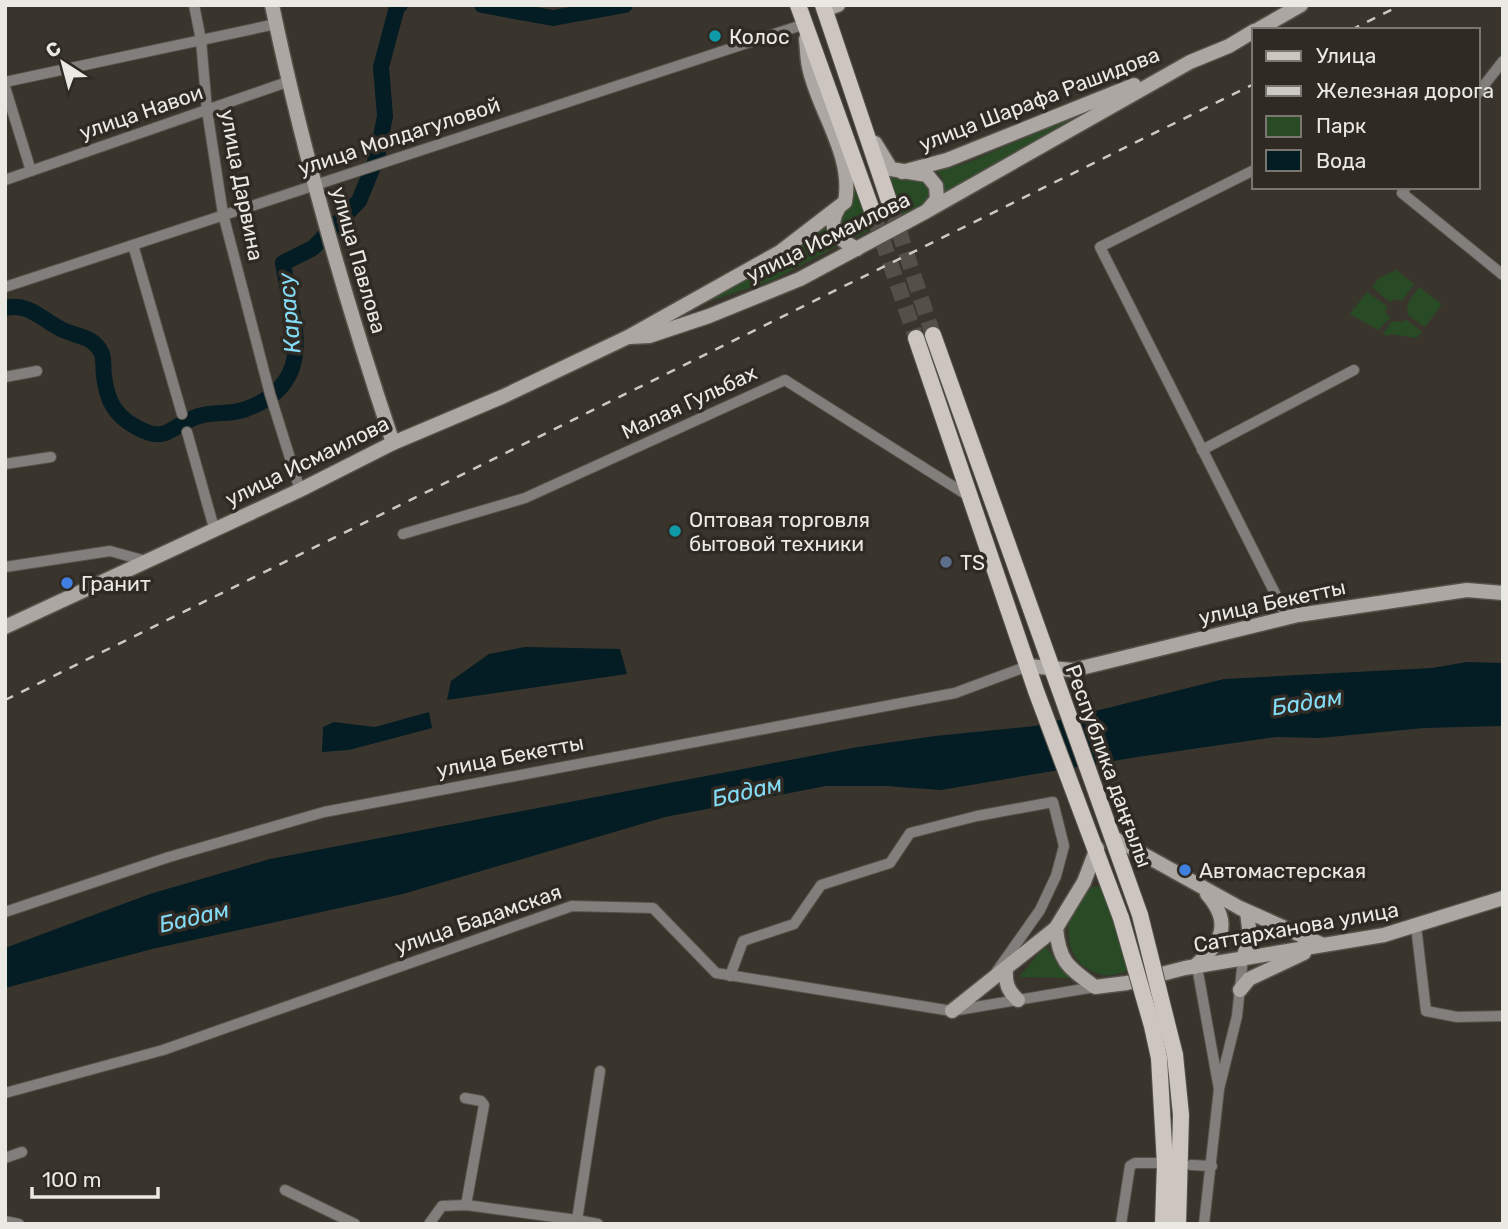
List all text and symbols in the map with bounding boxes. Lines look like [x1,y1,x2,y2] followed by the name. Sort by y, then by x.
[729,24,790,49] place label: Колос
[28,28,98,98] north arrow
[707,28,723,44] marker: Колос
[1252,28,1480,189] legend
[41,36,65,63] text: С
[915,42,1163,156] street label: улица Шарафа Рашидова
[1316,43,1376,68] text: Улица
[1316,78,1494,103] text: Железная дорога
[76,79,206,145] street label: улица Навои
[295,91,503,181] street label: улица Молдагуловой
[215,107,269,263] street label: улица Дарвина
[1316,113,1366,138] text: Парк
[1316,148,1366,173] text: Вода
[326,184,392,336] street label: улица Павлова
[742,187,914,287] street label: улица Исмаилова
[271,270,306,355] water label: Карасу
[617,360,761,444] street label: Малая Гульбах
[221,411,393,511] street label: улица Исмаилова
[689,507,870,556] place label: Оптовая торговля бытовой техники
[667,523,683,539] marker: Оптовая торговля бытовой техники
[960,550,985,575] place label: TS
[938,554,954,570] marker: TS
[81,571,151,596] place label: Гранит
[1196,574,1348,630] street label: улица Бекетты
[59,575,75,591] marker: Гранит
[1061,661,1157,871] street label: Республика даңғылы
[1270,683,1344,721] water label: Бадам
[434,729,586,783] street label: улица Бекетты
[709,769,785,813] water label: Бадам
[1199,858,1366,883] place label: Автомастерская
[1177,862,1193,878] marker: Автомастерская
[391,879,565,959] street label: улица Бадамская
[156,895,232,939] water label: Бадам
[1191,897,1401,957] street label: Саттарханова улица
[32,1156,158,1200] scale bar
[42,1167,101,1192] text: 100 m

